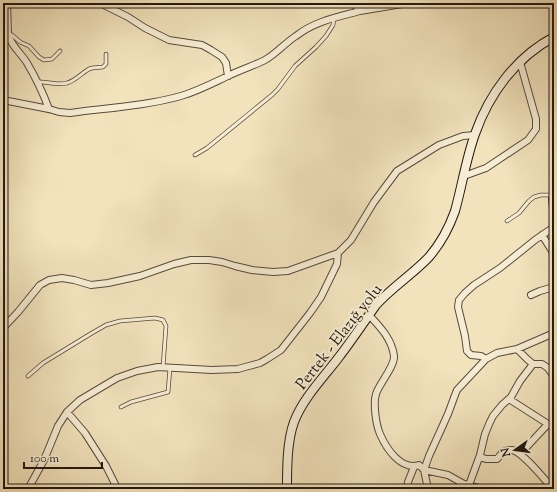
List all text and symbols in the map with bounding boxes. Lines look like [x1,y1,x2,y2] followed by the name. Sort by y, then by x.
[291,280,389,395] street label: Pertek - Elazığ yolu
[495,430,535,470] north arrow
[24,444,102,470] scale bar
[497,446,515,459] text: N
[30,450,59,468] text: 100 m

